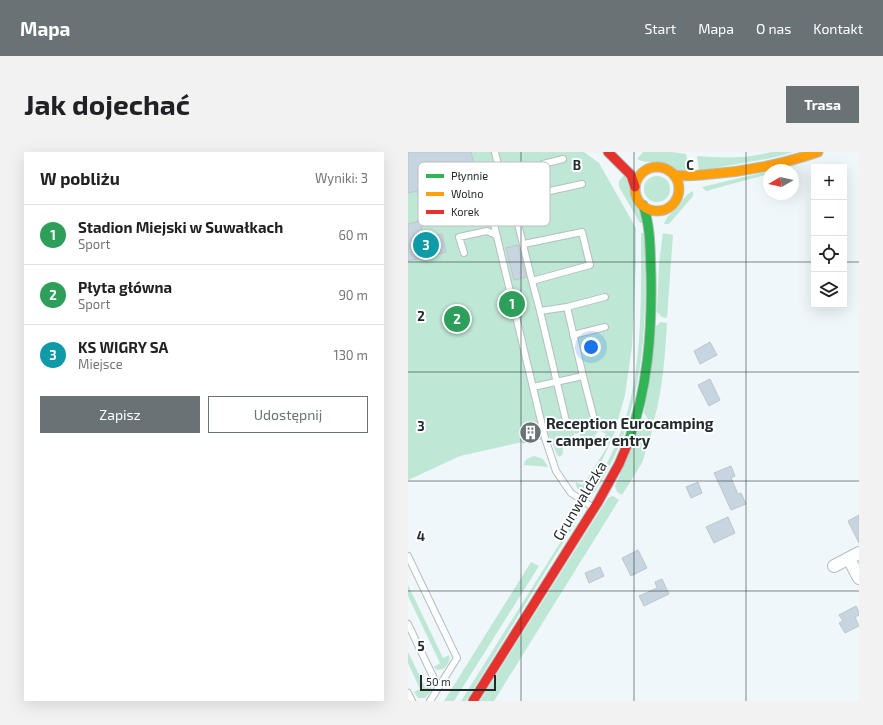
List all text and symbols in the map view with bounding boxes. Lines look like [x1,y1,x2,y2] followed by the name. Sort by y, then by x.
[20,17,70,40] text: Mapa
[644,20,676,37] text: Start
[698,20,734,37] text: Mapa
[756,20,791,37] text: O nas
[813,20,863,37] text: Kontakt
[786,86,859,123] button: Trasa
[24,87,190,121] text: Jak dojechać
[573,157,581,173] text: B
[686,157,694,173] text: C
[418,162,550,226] legend
[763,164,799,200] north arrow
[811,164,847,308] map controls
[811,164,847,200] button: +
[40,168,120,188] text: W pobliżu
[451,169,488,182] text: Płynnie
[315,170,368,186] text: Wyniki: 3
[451,187,483,200] text: Wolno
[811,200,847,236] button: −
[451,205,480,218] text: Korek
[78,218,283,236] text: Stadion Miejski w Suwałkach
[50,227,56,243] text: 1
[338,227,368,243] text: 60 m
[413,230,439,260] pin: 3
[78,236,110,252] text: Sport
[811,236,847,272] button: locate
[811,272,847,308] button: layers
[78,278,172,296] text: Płyta główna
[49,287,57,303] text: 2
[338,287,368,303] text: 90 m
[499,289,525,319] pin: 1
[78,296,110,312] text: Sport
[444,304,470,334] pin: 2
[417,308,425,324] text: 2
[581,337,601,357] your location
[78,338,168,356] text: KS WIGRY SA
[49,347,57,363] text: 3
[333,347,368,363] text: 130 m
[78,356,123,372] text: Miejsce
[40,396,200,433] button: Zapisz
[208,396,368,433] button: Udostępnij
[546,414,714,450] place label: Reception Eurocamping - camper entry
[417,418,425,434] text: 3
[517,420,543,446] building icon: Reception Eurocamping - camper entry
[548,457,610,544] street label: Grunwaldzka
[417,528,425,544] text: 4
[417,638,425,654] text: 5
[420,673,496,692] scale bar
[426,675,451,688] text: 50 m

